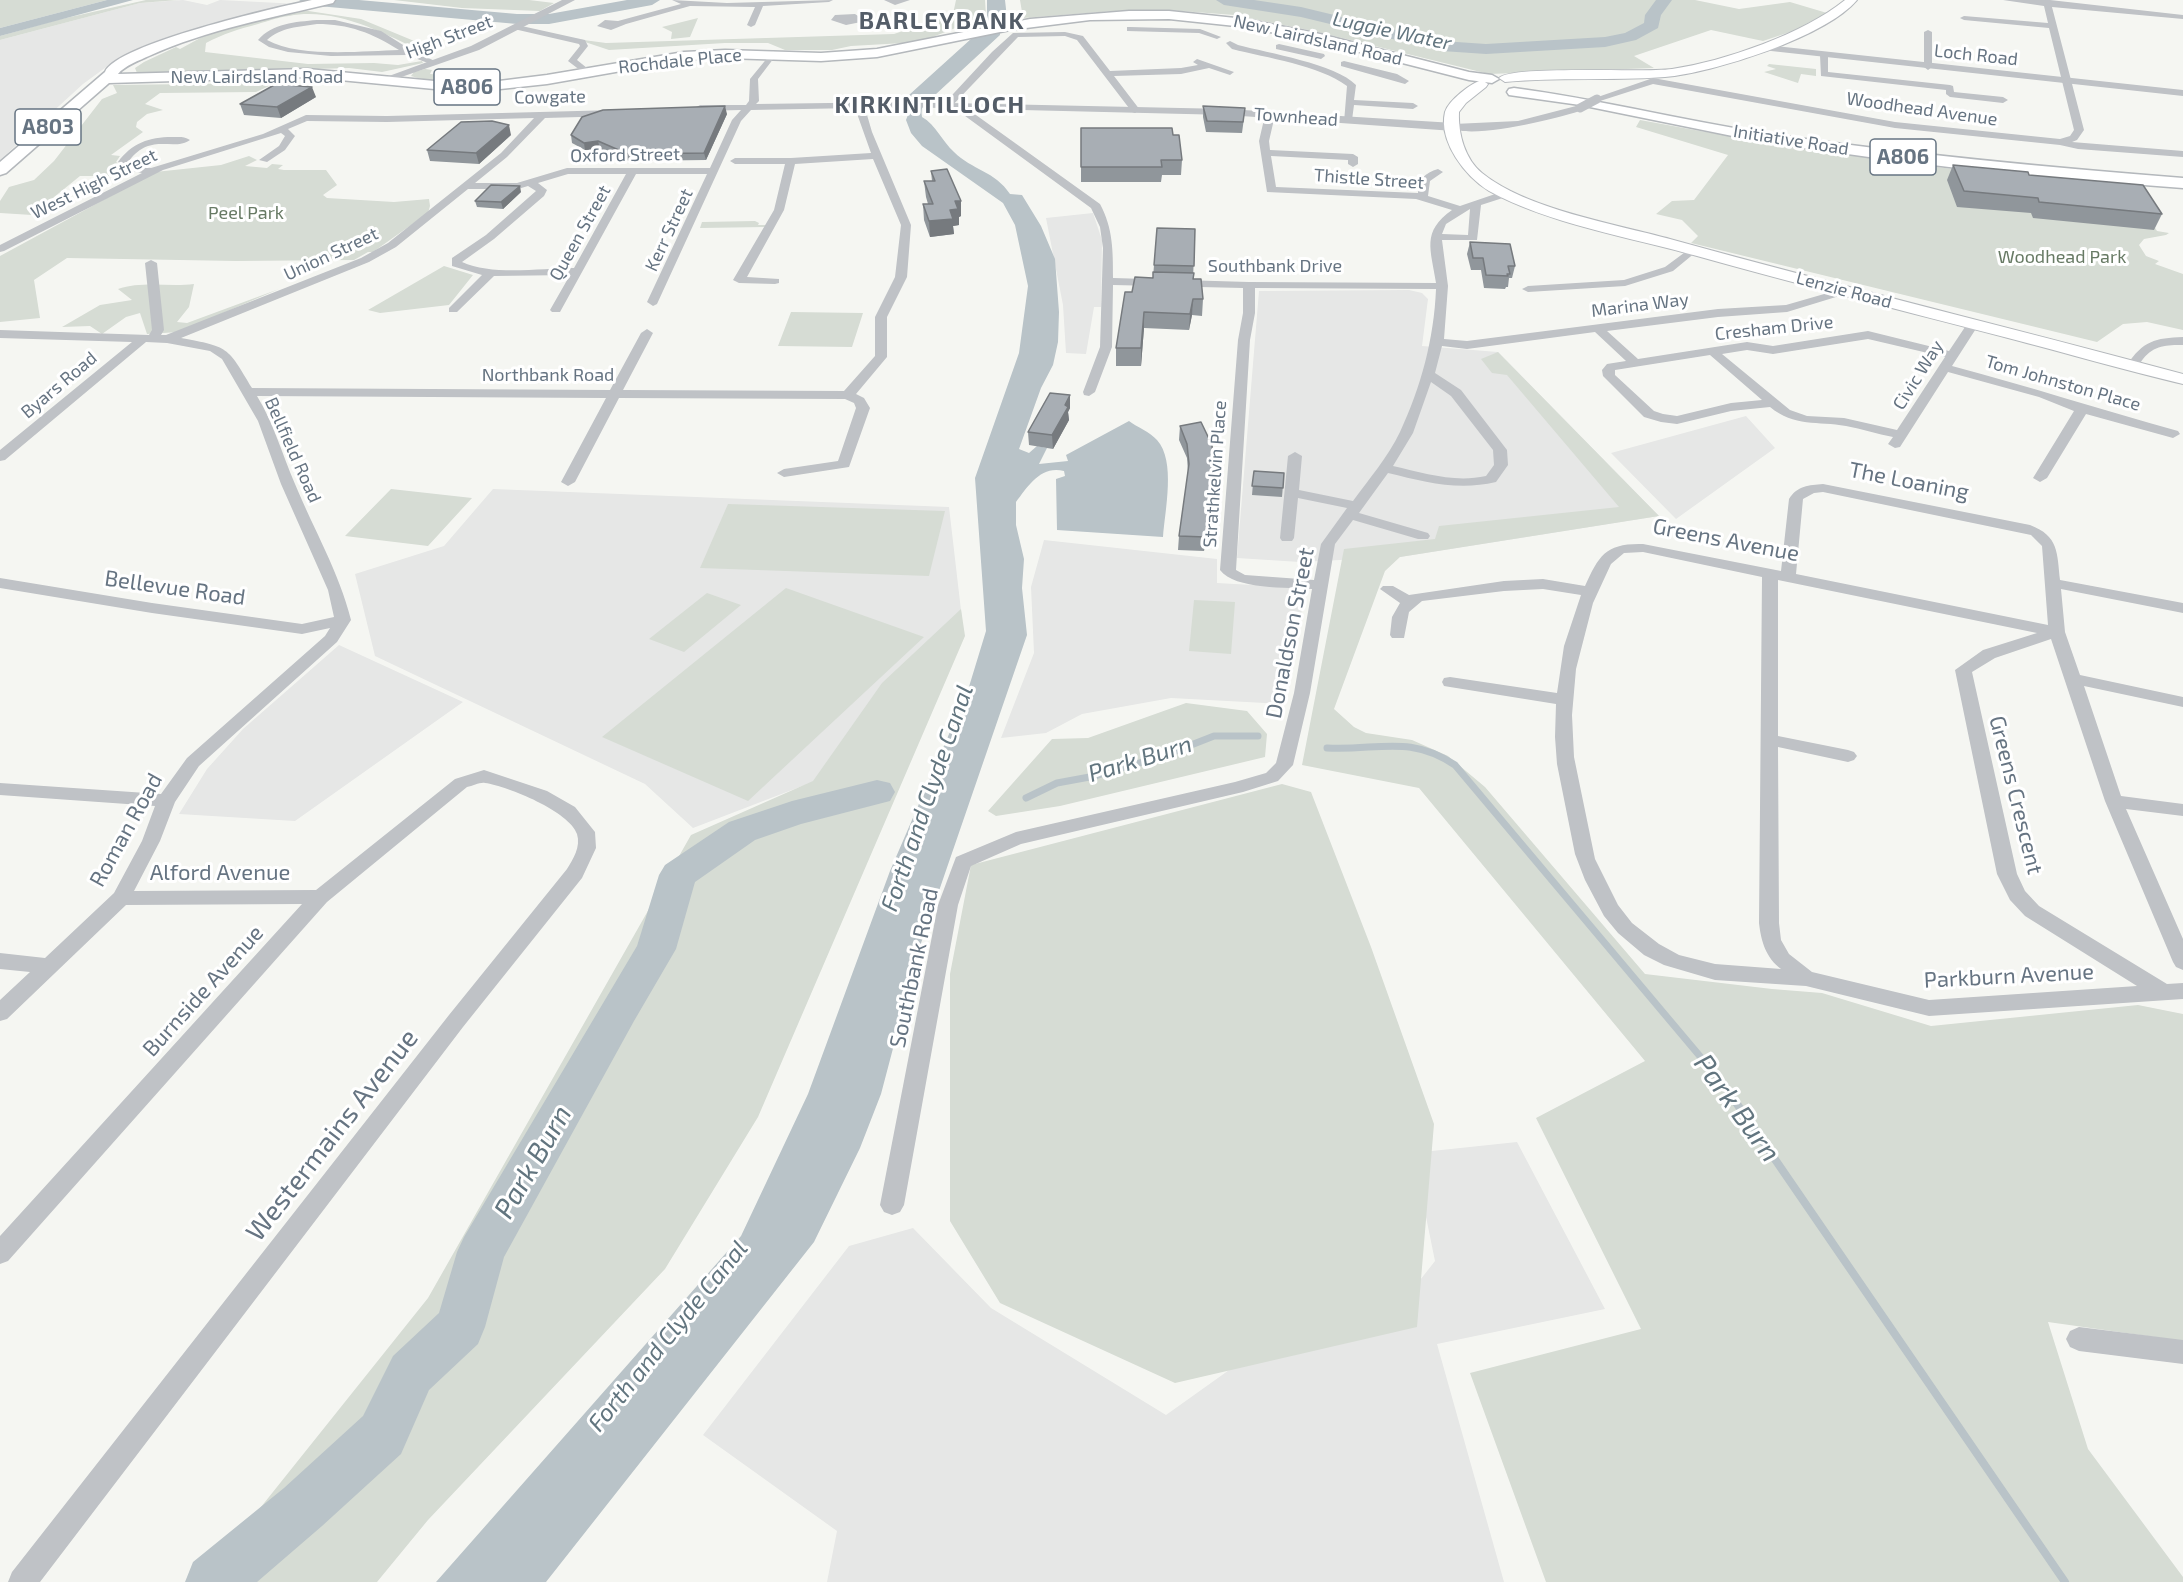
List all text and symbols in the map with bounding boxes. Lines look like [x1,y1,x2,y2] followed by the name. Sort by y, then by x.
[859,7,1025,35] district label: BARLEYBANK
[1330,7,1454,55] water label: Luggie Water
[1231,10,1405,70] street label: New Lairdsland Road
[403,11,495,63] street label: High Street
[1933,40,2019,70] street label: Loch Road
[617,44,743,78] street label: Rochdale Place
[171,66,343,88] street label: New Lairdsland Road
[434,69,500,105] road number: A806
[514,86,586,108] street label: Cowgate
[1845,88,1999,130] street label: Woodhead Avenue
[835,91,1025,119] district label: KIRKINTILLOCH
[1253,103,1339,131] street label: Townhead
[15,109,81,145] road number: A803
[1732,120,1850,160] street label: Initiative Road
[1870,139,1936,175] road number: A806
[570,143,680,167] street label: Oxford Street
[27,144,161,224] street label: West High Street
[1313,164,1425,194] street label: Thistle Street
[545,181,615,285] street label: Queen Street
[641,185,697,275] street label: Kerr Street
[208,202,284,224] park label: Peel Park
[280,223,382,285] street label: Union Street
[1998,246,2126,268] park label: Woodhead Park
[1208,255,1342,277] street label: Southbank Drive
[1794,267,1894,313] street label: Lenzie Road
[1590,288,1690,322] street label: Marina Way
[1714,311,1834,345] street label: Cresham Drive
[1888,336,1948,414] street label: Civic Way
[17,347,101,423] street label: Byars Road
[1983,350,2143,416] street label: Tom Johnston Place
[482,364,614,386] street label: Northbank Road
[260,394,326,506] street label: Bellfield Road
[1199,400,1231,548] street label: Strathkelvin Place
[1847,456,1971,506] street label: The Loaning
[1651,513,1801,567] street label: Greens Avenue
[1260,545,1320,721] street label: Donaldson Street
[103,565,247,611] street label: Bellevue Road
[875,681,979,915] water label: Forth and Clyde Canal
[1984,713,2048,877] street label: Greens Crescent
[1085,730,1195,788] water label: Park Burn
[84,769,168,891] street label: Roman Road
[150,860,290,886] street label: Alford Avenue
[884,886,944,1050] street label: Southbank Road
[137,920,269,1062] street label: Burnside Avenue
[1923,958,2095,994] street label: Parkburn Avenue
[239,1023,425,1247] street label: Westermains Avenue
[1687,1048,1787,1168] water label: Park Burn
[487,1100,579,1224] water label: Park Burn
[582,1235,754,1437] water label: Forth and Clyde Canal

